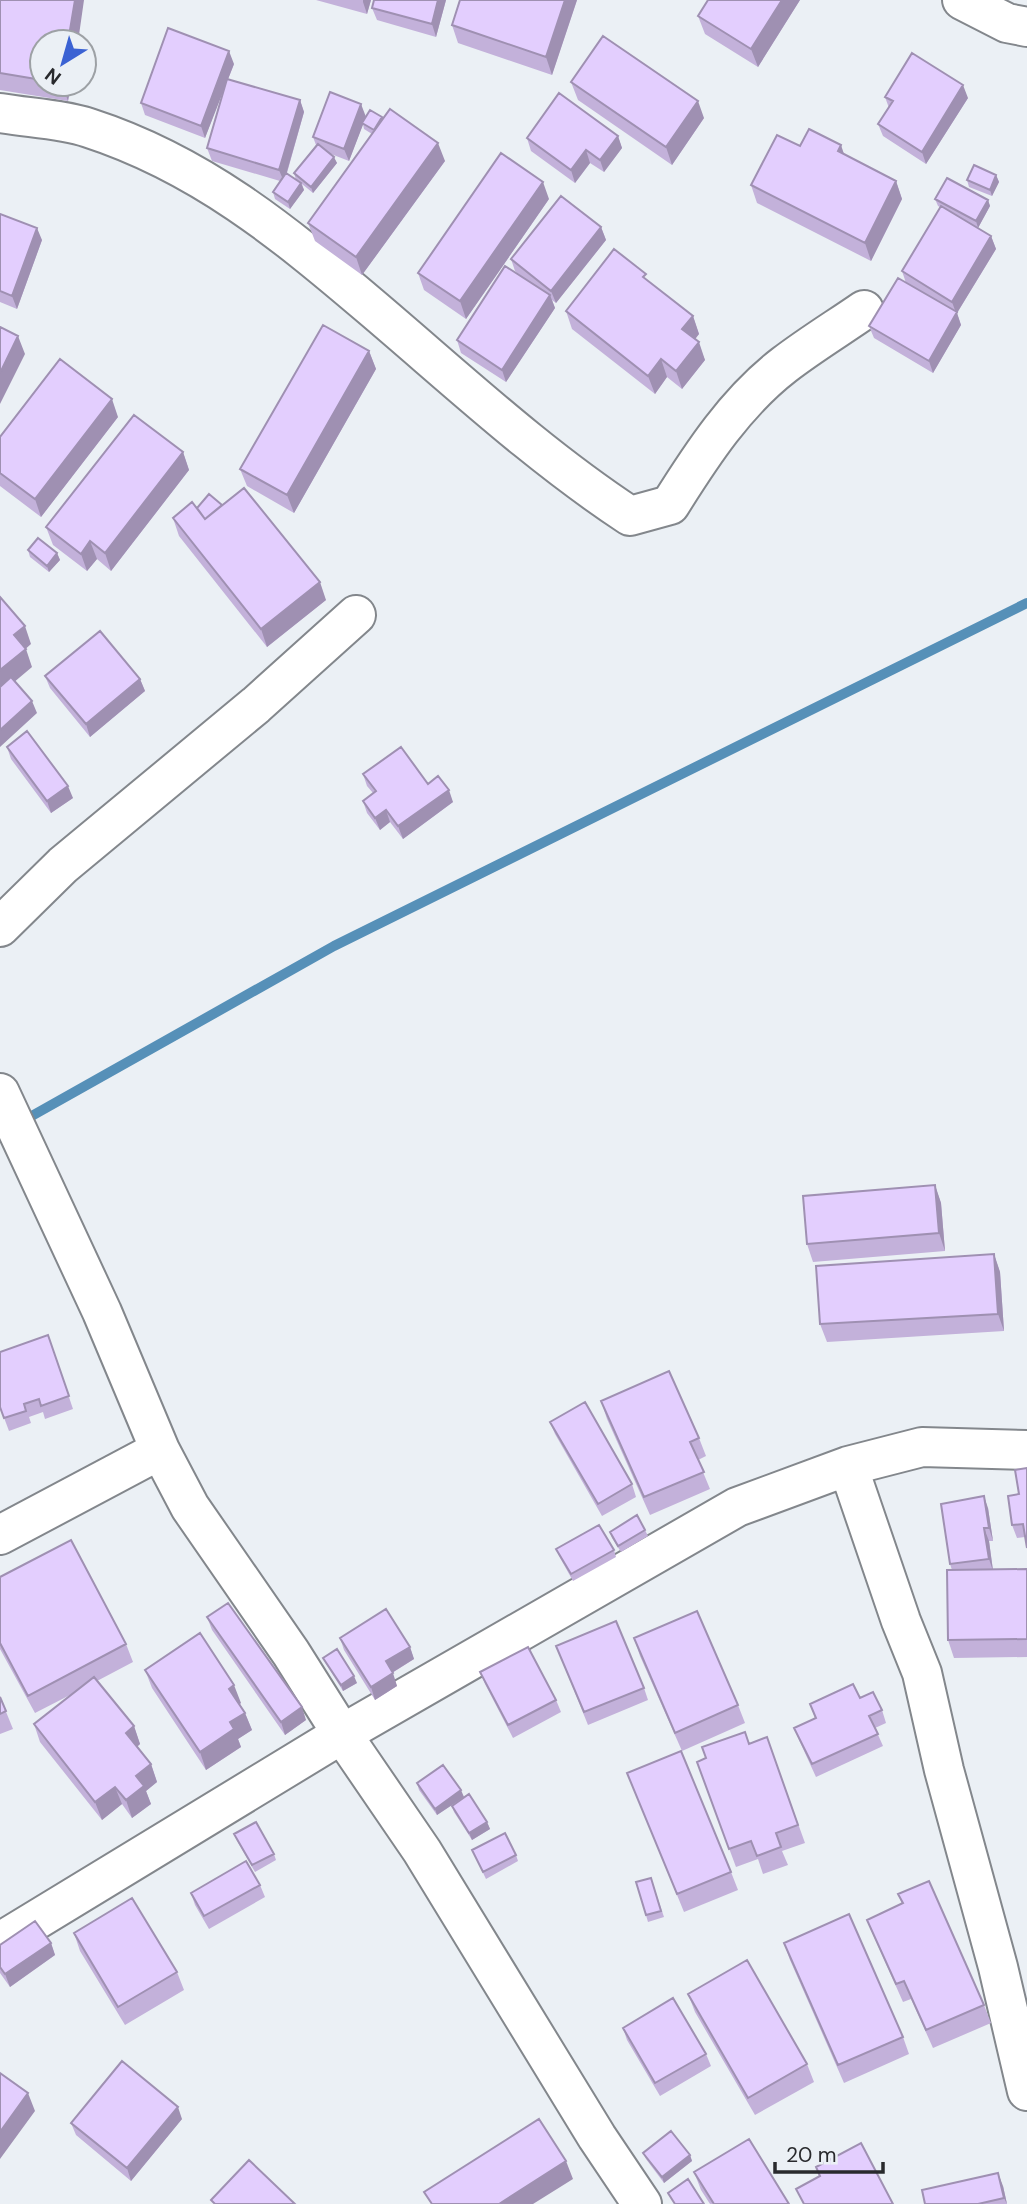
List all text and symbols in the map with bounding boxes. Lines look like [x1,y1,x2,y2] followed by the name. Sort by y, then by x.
[28,28,98,98] north arrow
[40,62,66,90] text: N
[775,2130,884,2174] scale bar
[786,2141,837,2169] text: 20 m

